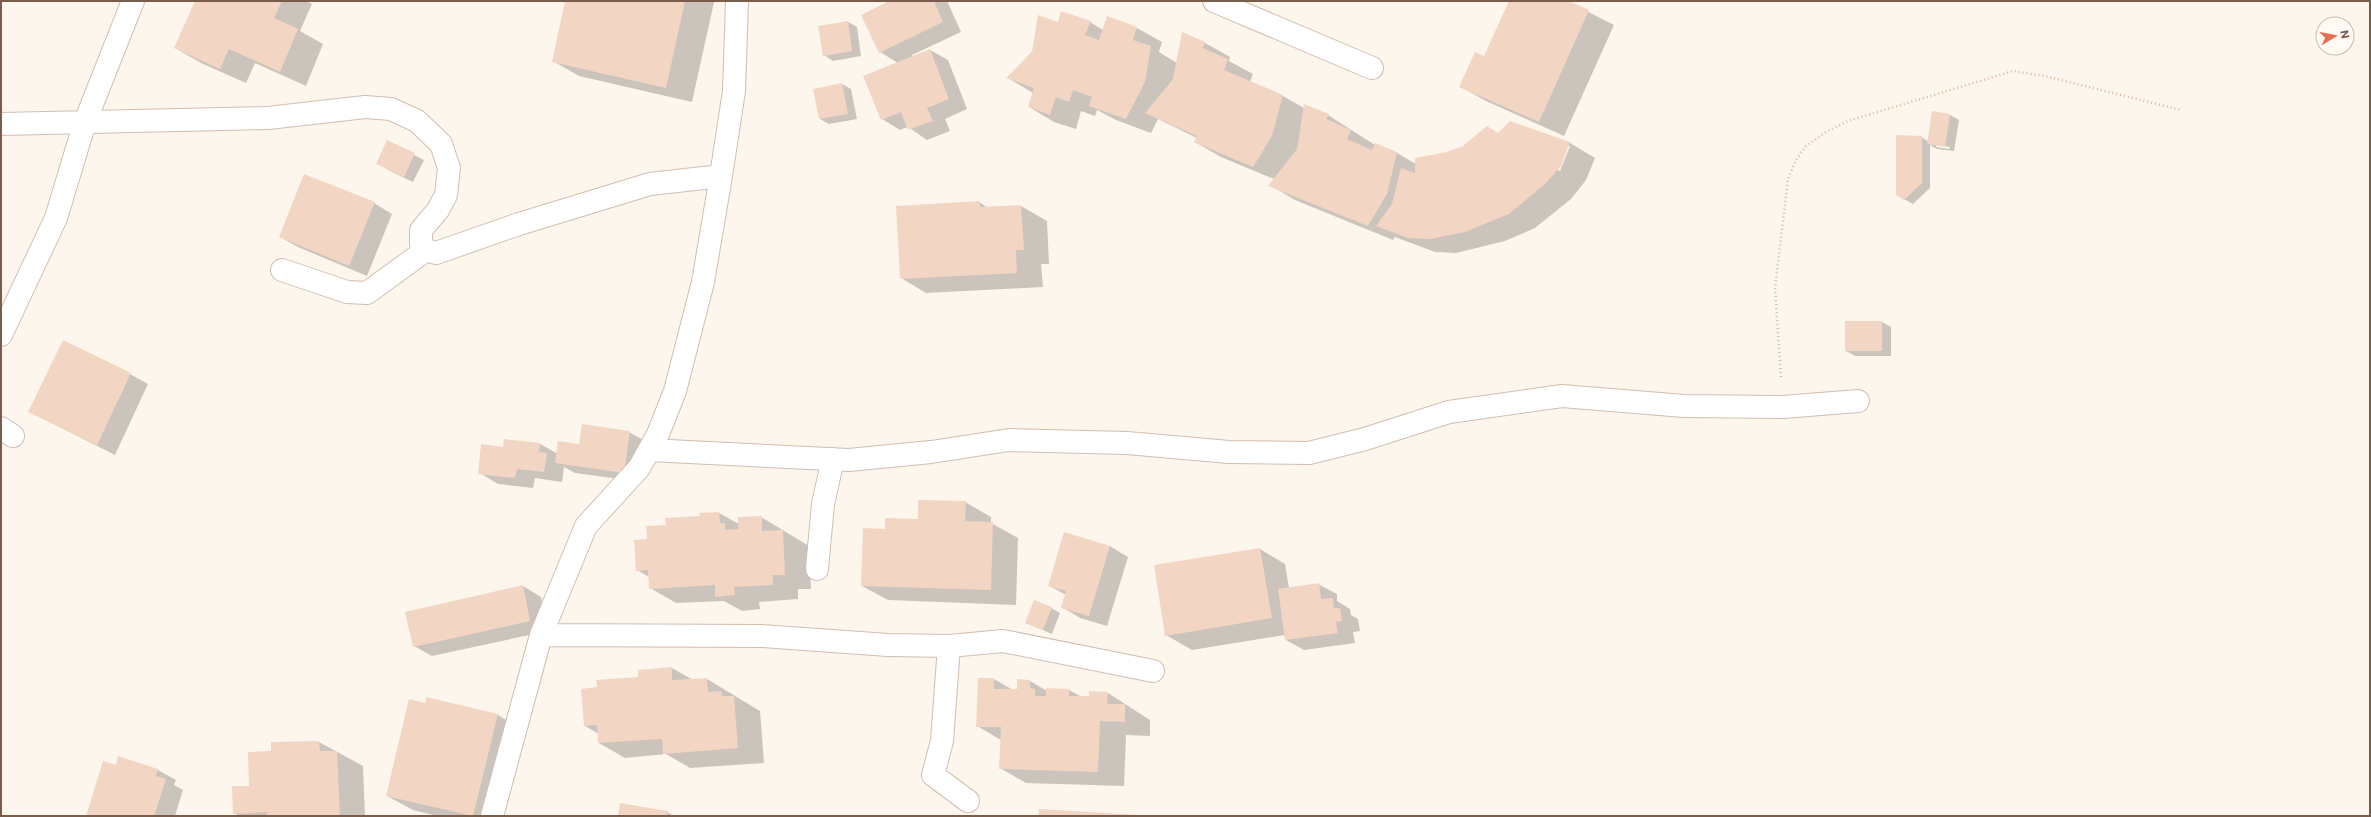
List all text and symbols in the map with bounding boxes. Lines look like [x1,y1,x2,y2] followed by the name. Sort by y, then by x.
[2315,16,2355,56] north arrow
[2338,29,2352,39] text: N

